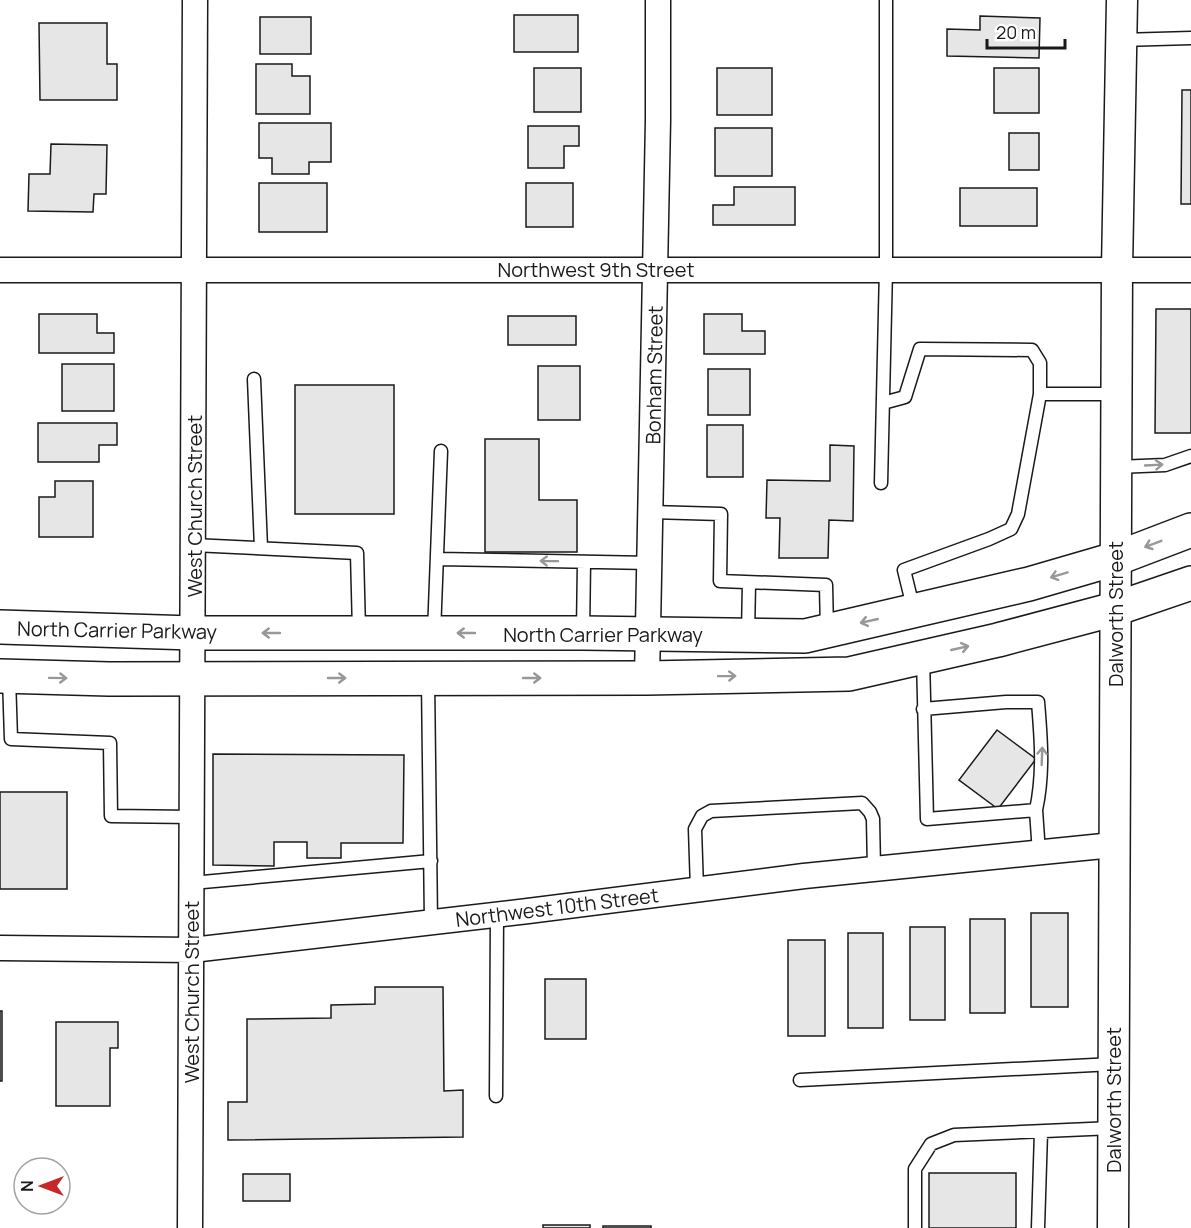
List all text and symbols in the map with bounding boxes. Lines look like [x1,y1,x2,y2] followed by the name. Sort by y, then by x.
[987,12,1065,50] scale bar
[996,20,1036,44] text: 20 m
[498,256,694,283] street label: Northwest 9th Street
[639,305,669,445] street label: Bonham Street
[181,415,208,597] street label: West Church Street
[1143,460,1163,471] one-way arrow
[1144,540,1163,551] one-way arrow
[1102,541,1129,687] street label: Dalworth Street
[540,555,560,567] one-way arrow
[1050,570,1069,581] one-way arrow
[17,615,218,645] street label: North Carrier Parkway
[860,616,880,627] one-way arrow
[503,621,703,648] street label: North Carrier Parkway
[262,627,282,639] one-way arrow
[457,627,477,639] one-way arrow
[951,642,970,654] one-way arrow
[717,670,737,682] one-way arrow
[48,672,68,683] one-way arrow
[522,672,542,684] one-way arrow
[327,673,347,684] one-way arrow
[1036,746,1047,766] one-way arrow
[454,881,660,933] street label: Northwest 10th Street
[178,901,205,1083] street label: West Church Street
[1100,1027,1127,1173] street label: Dalworth Street
[12,1156,72,1216] north arrow
[16,1180,38,1192] text: N

